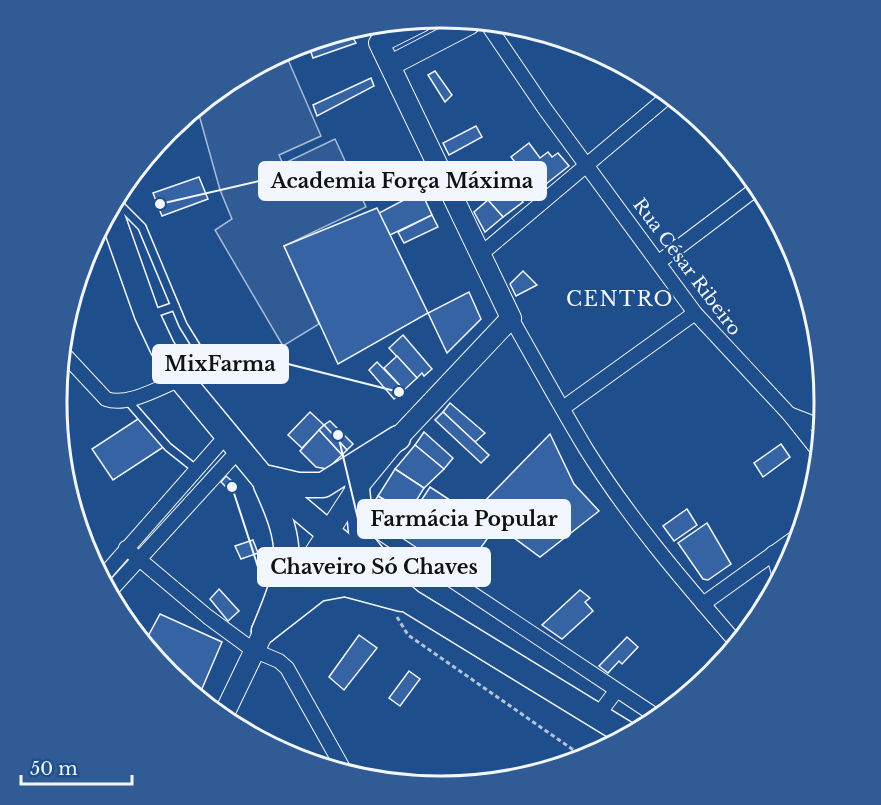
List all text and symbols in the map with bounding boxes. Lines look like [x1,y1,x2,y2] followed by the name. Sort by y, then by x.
[259,162,546,200] callout: Academia Força Máxima
[270,169,534,193] text: Academia Força Máxima
[628,194,746,340] street label: Rua César Ribeiro
[566,287,674,311] district label: CENTRO
[153,345,288,383] callout: MixFarma
[164,352,276,376] text: MixFarma
[358,500,570,538] callout: Farmácia Popular
[370,507,558,531] text: Farmácia Popular
[258,548,490,586] callout: Chaveiro Só Chaves
[270,555,478,579] text: Chaveiro Só Chaves
[21,748,132,786] scale bar
[30,758,78,780] text: 50 m

